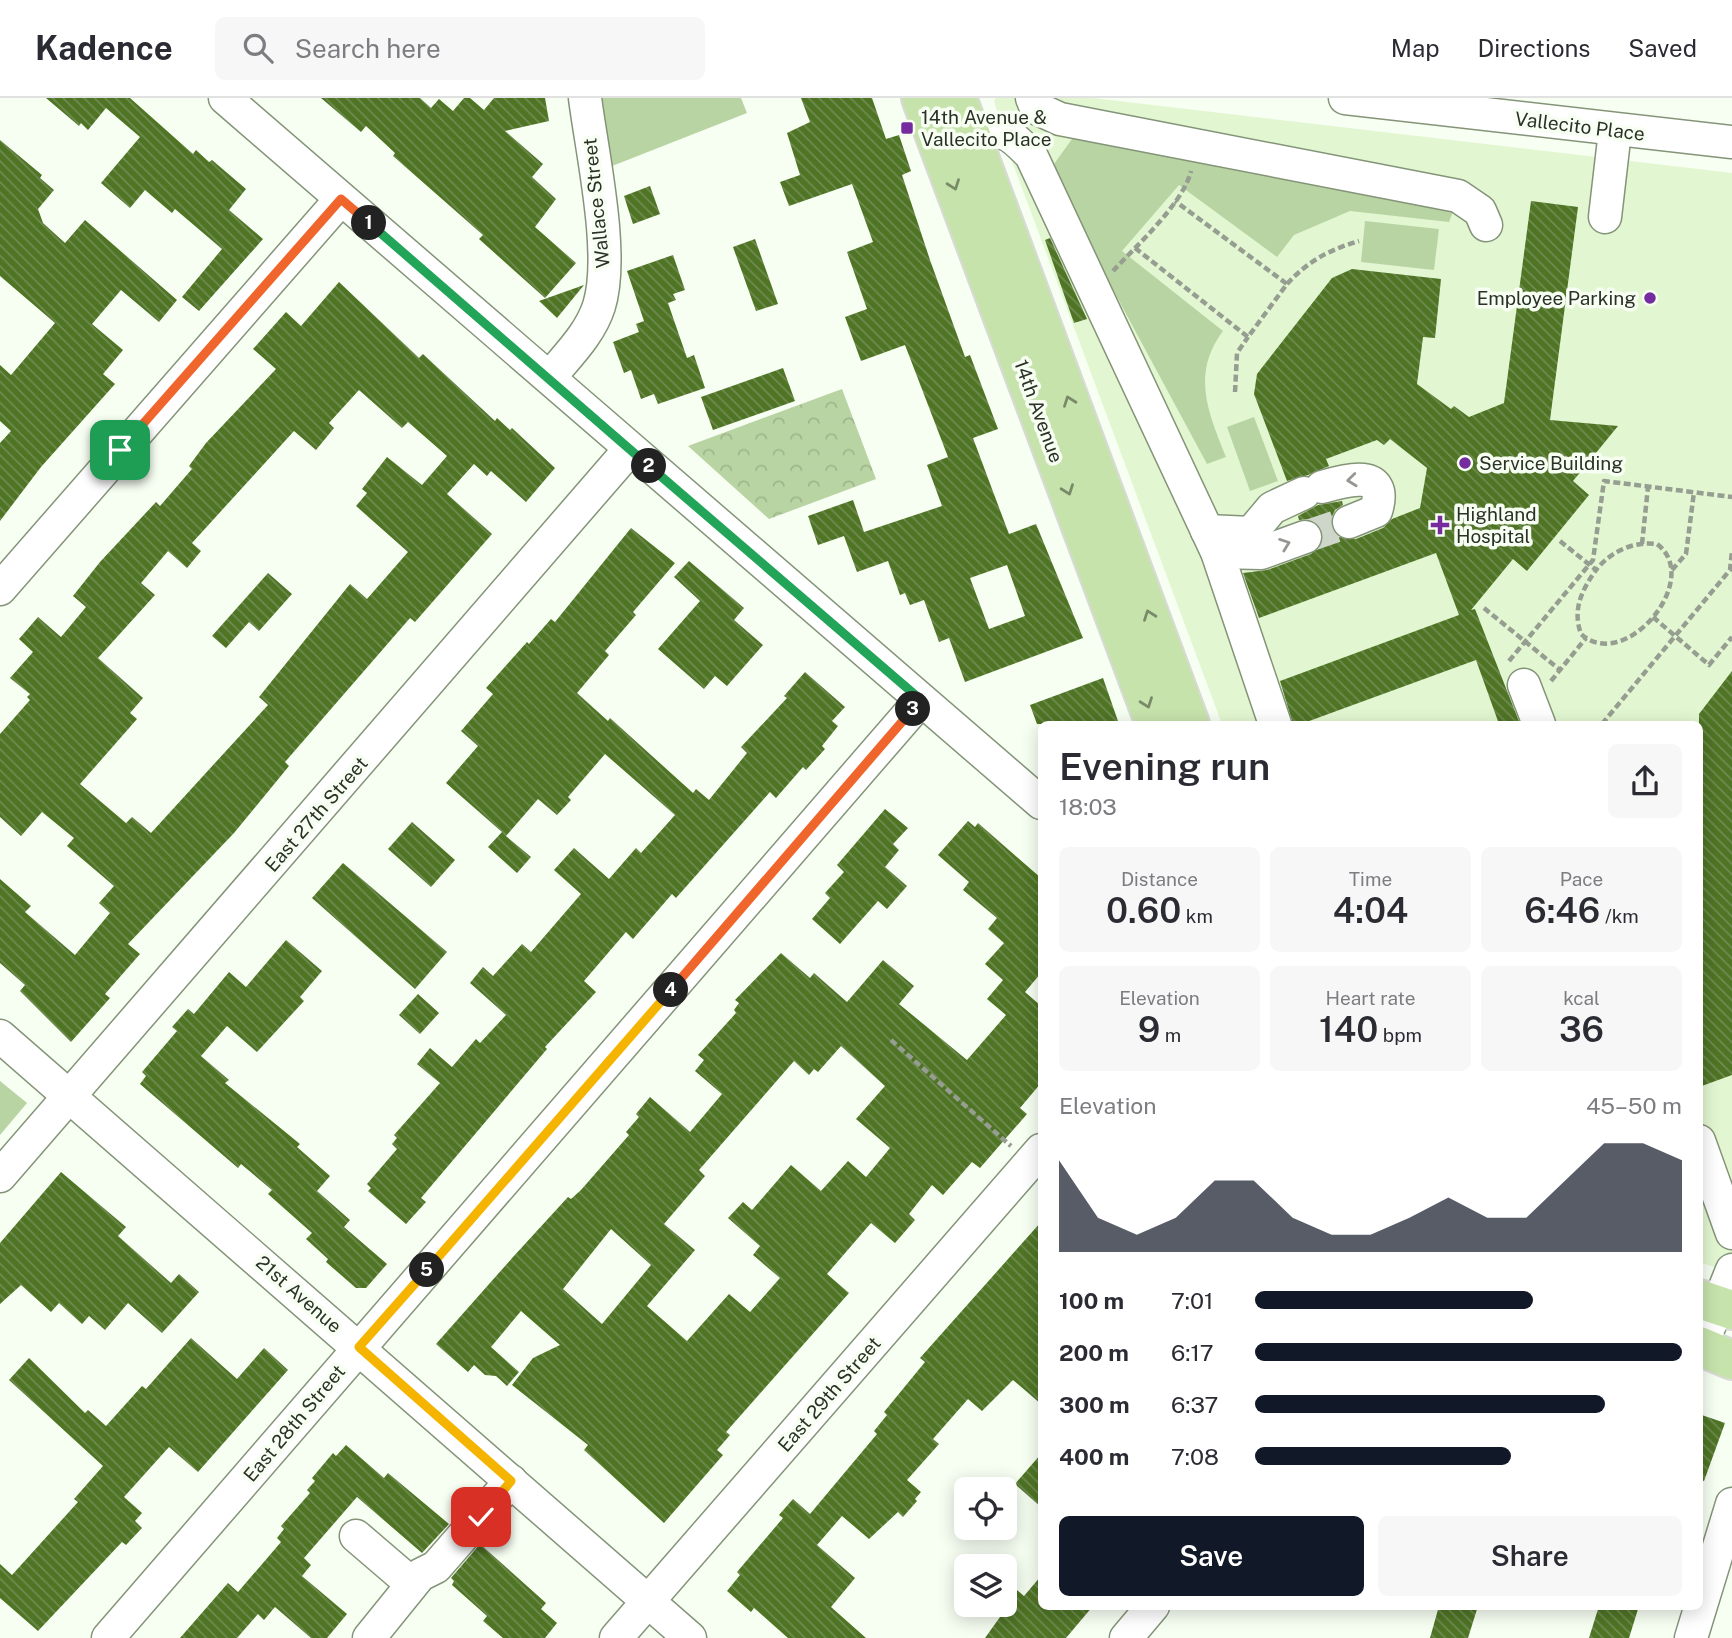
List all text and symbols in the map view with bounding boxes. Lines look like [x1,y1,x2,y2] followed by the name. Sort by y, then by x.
[215,17,705,80] search box
[35,29,173,67] text: Kadence
[239,29,277,67] icon: search
[295,33,441,64] text: Search here
[1391,34,1440,62] text: Map
[1478,34,1590,62] text: Directions
[1628,34,1697,62] text: Saved
[921,106,1052,150] place label: 14th Avenue & Vallecito Place
[1514,107,1646,145] street label: Vallecito Place
[899,120,915,136] marker: 14th Avenue & Vallecito Place
[578,137,614,269] street label: Wallace Street
[946,178,960,190] one-way arrow
[352,206,386,240] pin: 1
[364,211,373,233] text: 1
[1477,287,1636,309] place label: Employee Parking
[1642,290,1658,306] marker: Employee Parking
[1010,357,1068,465] street label: 14th Avenue
[1064,396,1078,408] one-way arrow
[90,420,150,480] pin
[101,431,139,469] icon: arrive
[632,448,666,484] pin: 2
[1479,452,1623,474] place label: Service Building
[642,454,655,476] text: 2
[1457,455,1473,471] marker: Service Building
[1346,472,1357,487] one-way arrow
[1060,483,1074,495] one-way arrow
[1456,503,1536,547] place label: Highland Hospital
[1430,515,1450,535] marker: Highland Hospital
[1279,538,1291,552] one-way arrow
[1143,609,1157,621] one-way arrow
[895,692,930,726] pin: 3
[1139,696,1153,708] one-way arrow
[906,697,919,719] text: 3
[1059,744,1270,789] text: Evening run
[1608,744,1682,818] button: share
[260,752,372,876] street label: East 27th Street
[1059,793,1117,820] text: 18:03
[1121,868,1198,890] text: Distance
[1349,868,1392,890] text: Time
[1560,868,1603,890] text: Pace
[1106,890,1181,931] text: 0.60
[1333,890,1408,931] text: 4:04
[1524,890,1600,931] text: 6:46
[1181,905,1213,927] text: km
[1600,905,1639,927] text: /km
[654,972,688,1008] pin: 4
[664,978,677,1000] text: 4
[1119,987,1200,1009] text: Elevation
[1326,987,1415,1009] text: Heart rate
[1563,987,1600,1009] text: kcal
[1138,1009,1160,1050] text: 9
[1319,1009,1378,1050] text: 140
[1559,1009,1604,1050] text: 36
[1160,1024,1181,1046] text: m
[1378,1024,1422,1046] text: bpm
[1059,1092,1157,1119] text: Elevation
[1586,1092,1682,1119] text: 45–50 m
[252,1251,346,1337] street label: 21st Avenue
[410,1252,444,1288] pin: 5
[420,1258,433,1280] text: 5
[1059,1287,1124,1314] text: 100 m
[1171,1287,1213,1314] text: 7:01
[773,1332,885,1456] street label: East 29th Street
[1059,1339,1129,1366] text: 200 m
[1171,1339,1214,1366] text: 6:17
[239,1360,349,1486] street label: East 28th Street
[1059,1391,1130,1418] text: 300 m
[1171,1391,1218,1418] text: 6:37
[1059,1443,1129,1470] text: 400 m
[1171,1443,1219,1470] text: 7:08
[954,1477,1017,1617] map controls
[954,1477,1017,1540] button: locate
[451,1487,511,1547] pin
[462,1498,500,1536] icon: check
[1059,1516,1364,1596] button: Save
[1378,1516,1682,1596] button: Share
[954,1554,1017,1617] button: layers

